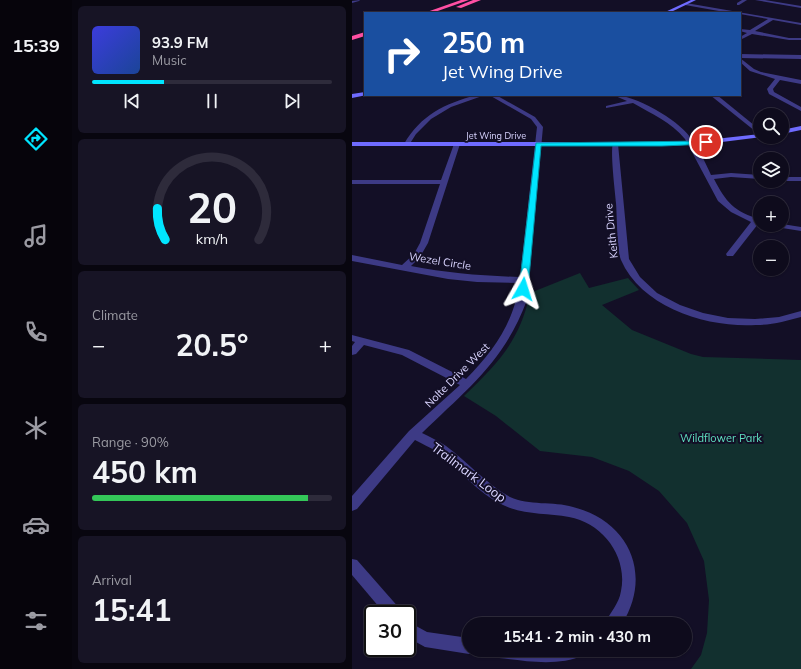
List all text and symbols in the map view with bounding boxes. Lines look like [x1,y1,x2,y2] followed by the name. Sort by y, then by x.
[442,25,525,60] text: 250 m
[376,28,428,80] icon: right
[152,33,208,52] text: 93.9 FM
[12,34,60,57] text: 15:39
[152,52,187,68] text: Music
[442,60,563,83] text: Jet Wing Drive
[121,90,143,112] icon: previous
[201,90,223,112] icon: pause
[281,90,303,112] icon: next
[753,108,789,276] map controls
[753,108,789,144] button: search
[22,125,50,153] icon: directions
[689,125,723,159] pin
[466,130,526,141] street label: Jet Wing Drive
[695,131,717,153] icon: arrive
[753,152,789,188] button: layers
[187,181,237,233] text: 20
[753,196,789,232] button: +
[601,203,621,259] street label: Keith Drive
[22,222,50,250] icon: music
[196,229,228,247] text: km/h
[753,240,789,276] button: −
[408,249,472,273] street label: Wezel Circle
[502,268,544,310] position arrow
[92,307,138,323] text: Climate
[22,318,50,346] icon: phone
[176,326,248,364] text: 20.5°
[92,331,105,359] text: −
[319,331,332,359] text: +
[422,340,492,410] street label: Nolte Drive West
[22,414,50,442] icon: climate
[680,431,762,445] park label: Wildflower Park
[92,434,169,450] text: Range · 90%
[429,439,510,505] street label: Trailmark Loop
[92,453,198,491] text: 450 km
[22,511,50,539] icon: car
[92,572,132,588] text: Arrival
[92,591,171,629] text: 15:41
[364,605,416,657] speed limit sign: 30
[22,607,50,635] icon: filters
[503,627,651,646] text: 15:41 · 2 min · 430 m

